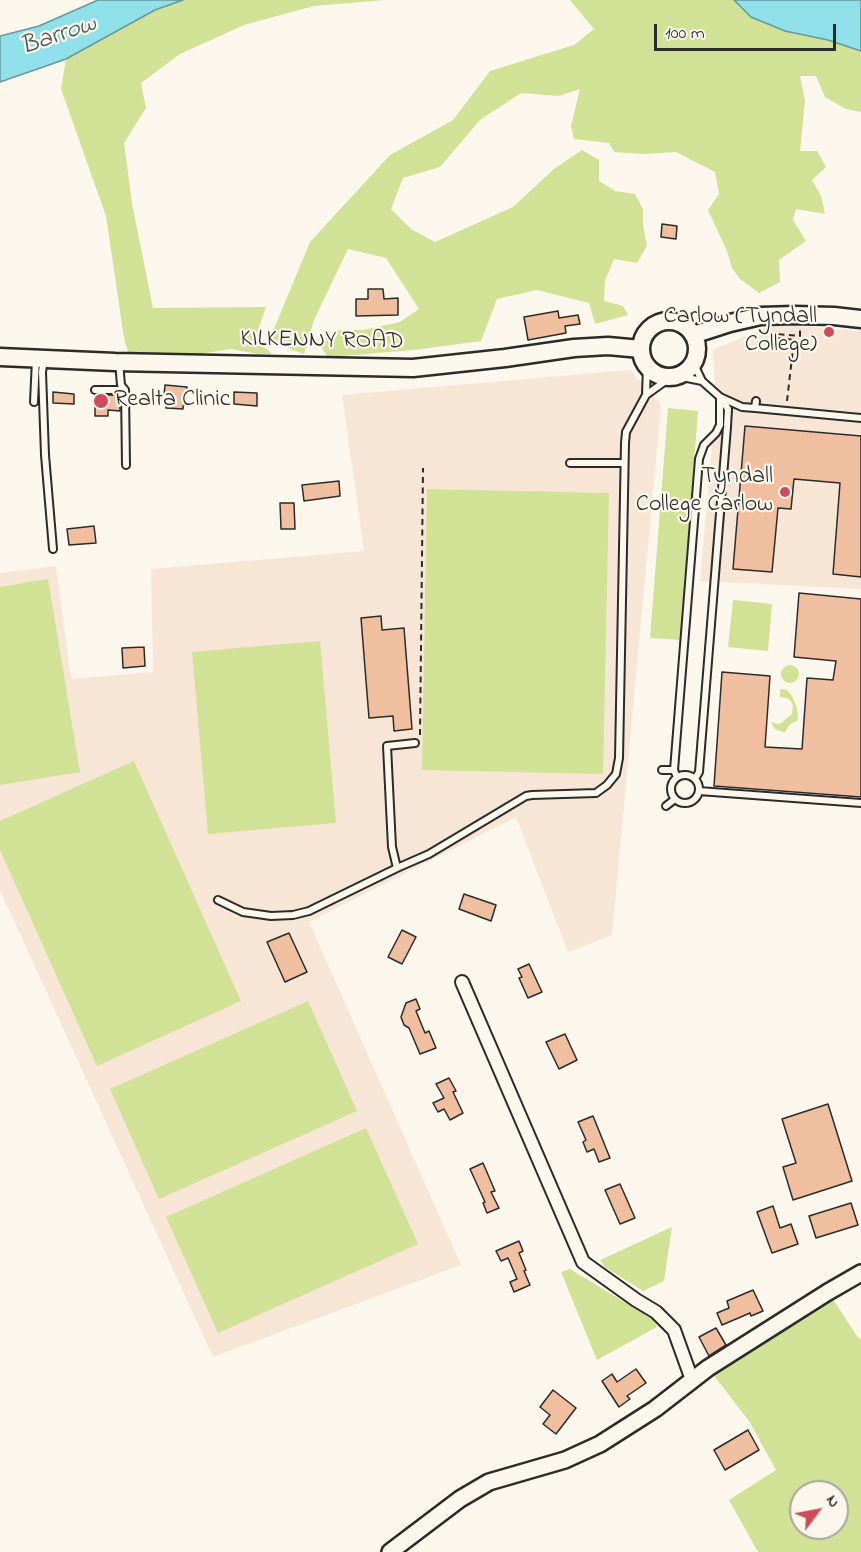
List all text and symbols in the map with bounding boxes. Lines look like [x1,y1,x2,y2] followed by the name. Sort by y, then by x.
[17,10,101,64] water label: Barrow
[657,12,838,50] scale bar
[665,21,705,47] text: 100 m
[663,304,817,360] place label: Carlow (Tyndall College)
[822,325,836,339] marker: Carlow (Tyndall College)
[240,326,404,358] street label: KILKENNY ROAD
[114,387,230,415] place label: Realta Clinic
[92,392,110,410] marker: Realta Clinic
[636,464,773,520] place label: Tyndall College Carlow
[778,485,792,499] marker: Tyndall College Carlow
[789,1480,849,1540] north arrow
[820,1491,846,1512] text: N

